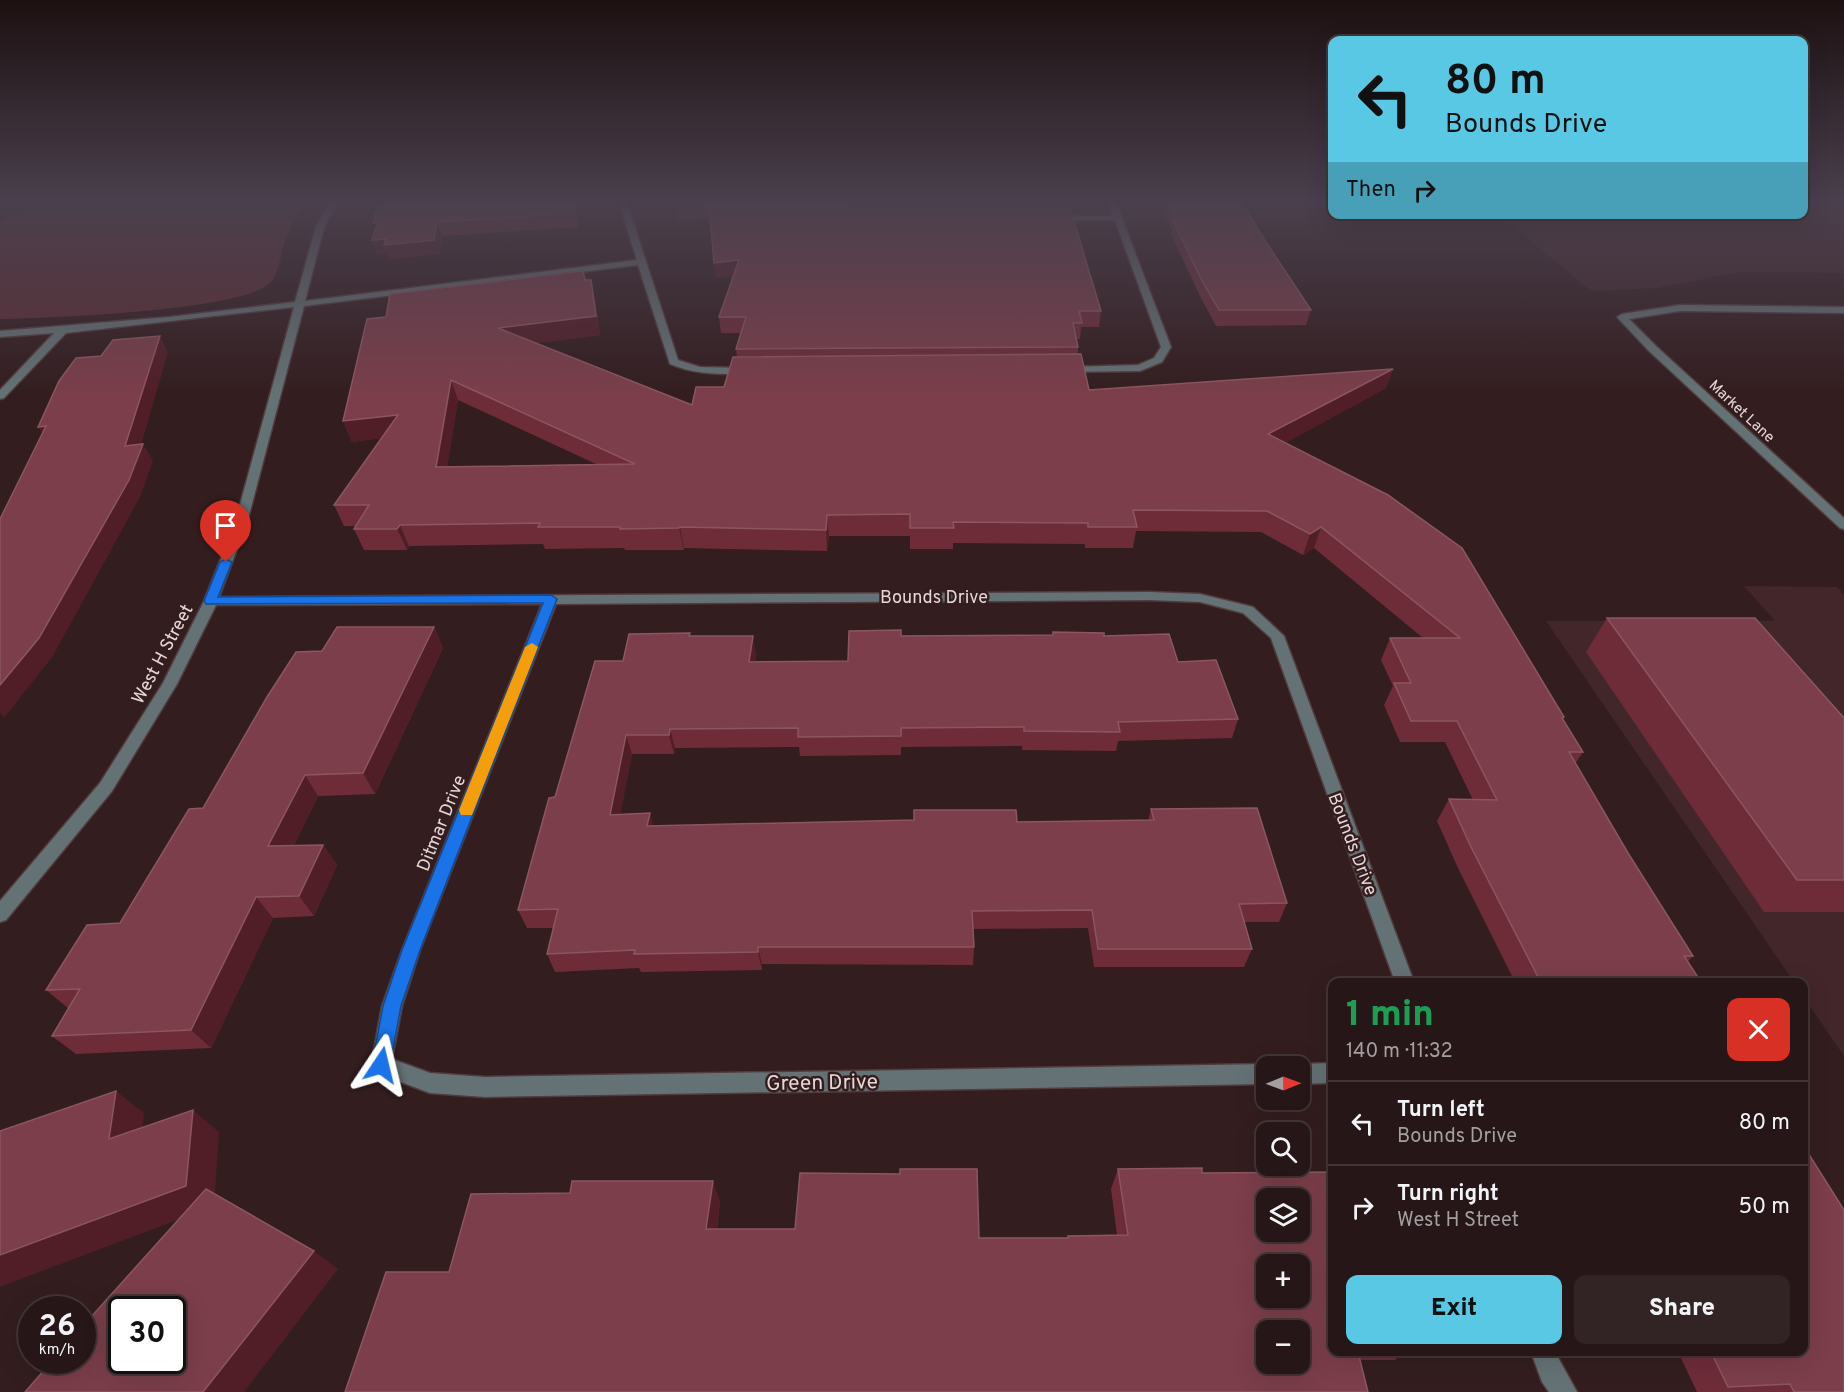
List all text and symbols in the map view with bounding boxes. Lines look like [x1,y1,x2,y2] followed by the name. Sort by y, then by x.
[1445,56,1546,109] text: 80 m
[1346,60,1424,138] icon: left
[1445,108,1607,142] text: Bounds Drive
[1408,174,1441,207] icon: right
[1346,177,1396,204] text: Then
[1704,377,1778,447] street label: Market Lane
[200,500,251,562] pin
[209,509,242,542] icon: arrive
[880,587,988,610] street label: Bounds Drive
[127,601,199,709] street label: West H Street
[413,772,472,875] street label: Ditmar Drive
[1321,790,1382,899] street label: Bounds Drive
[1346,993,1434,1039] text: 1 min
[1727,998,1790,1061] button: close
[349,1033,413,1097] position arrow
[1346,1039,1453,1065] text: 140 m · 11:32
[1256,1056,1310,1110] north arrow
[1256,1056,1310,1374] map controls
[766,1069,878,1098] street label: Green Drive
[1397,1097,1485,1124] text: Turn left
[1346,1107,1379,1140] icon: left
[1739,1110,1790,1137] text: 80 m
[1256,1122,1310,1176] button: search
[1397,1124,1517,1150] text: Bounds Drive
[1397,1181,1499,1208] text: Turn right
[1256,1188,1310,1242] button: layers
[1346,1191,1379,1224] icon: right
[1738,1194,1790,1221] text: 50 m
[1397,1208,1519,1234] text: West H Street
[1256,1254,1310,1308] button: +
[1346,1275,1562,1344] button: Exit
[1574,1275,1790,1344] button: Share
[108,1296,186,1374] speed limit sign: 30
[39,1309,75,1346] text: 26
[1256,1320,1310,1374] button: −
[39,1341,75,1360] text: km/h

